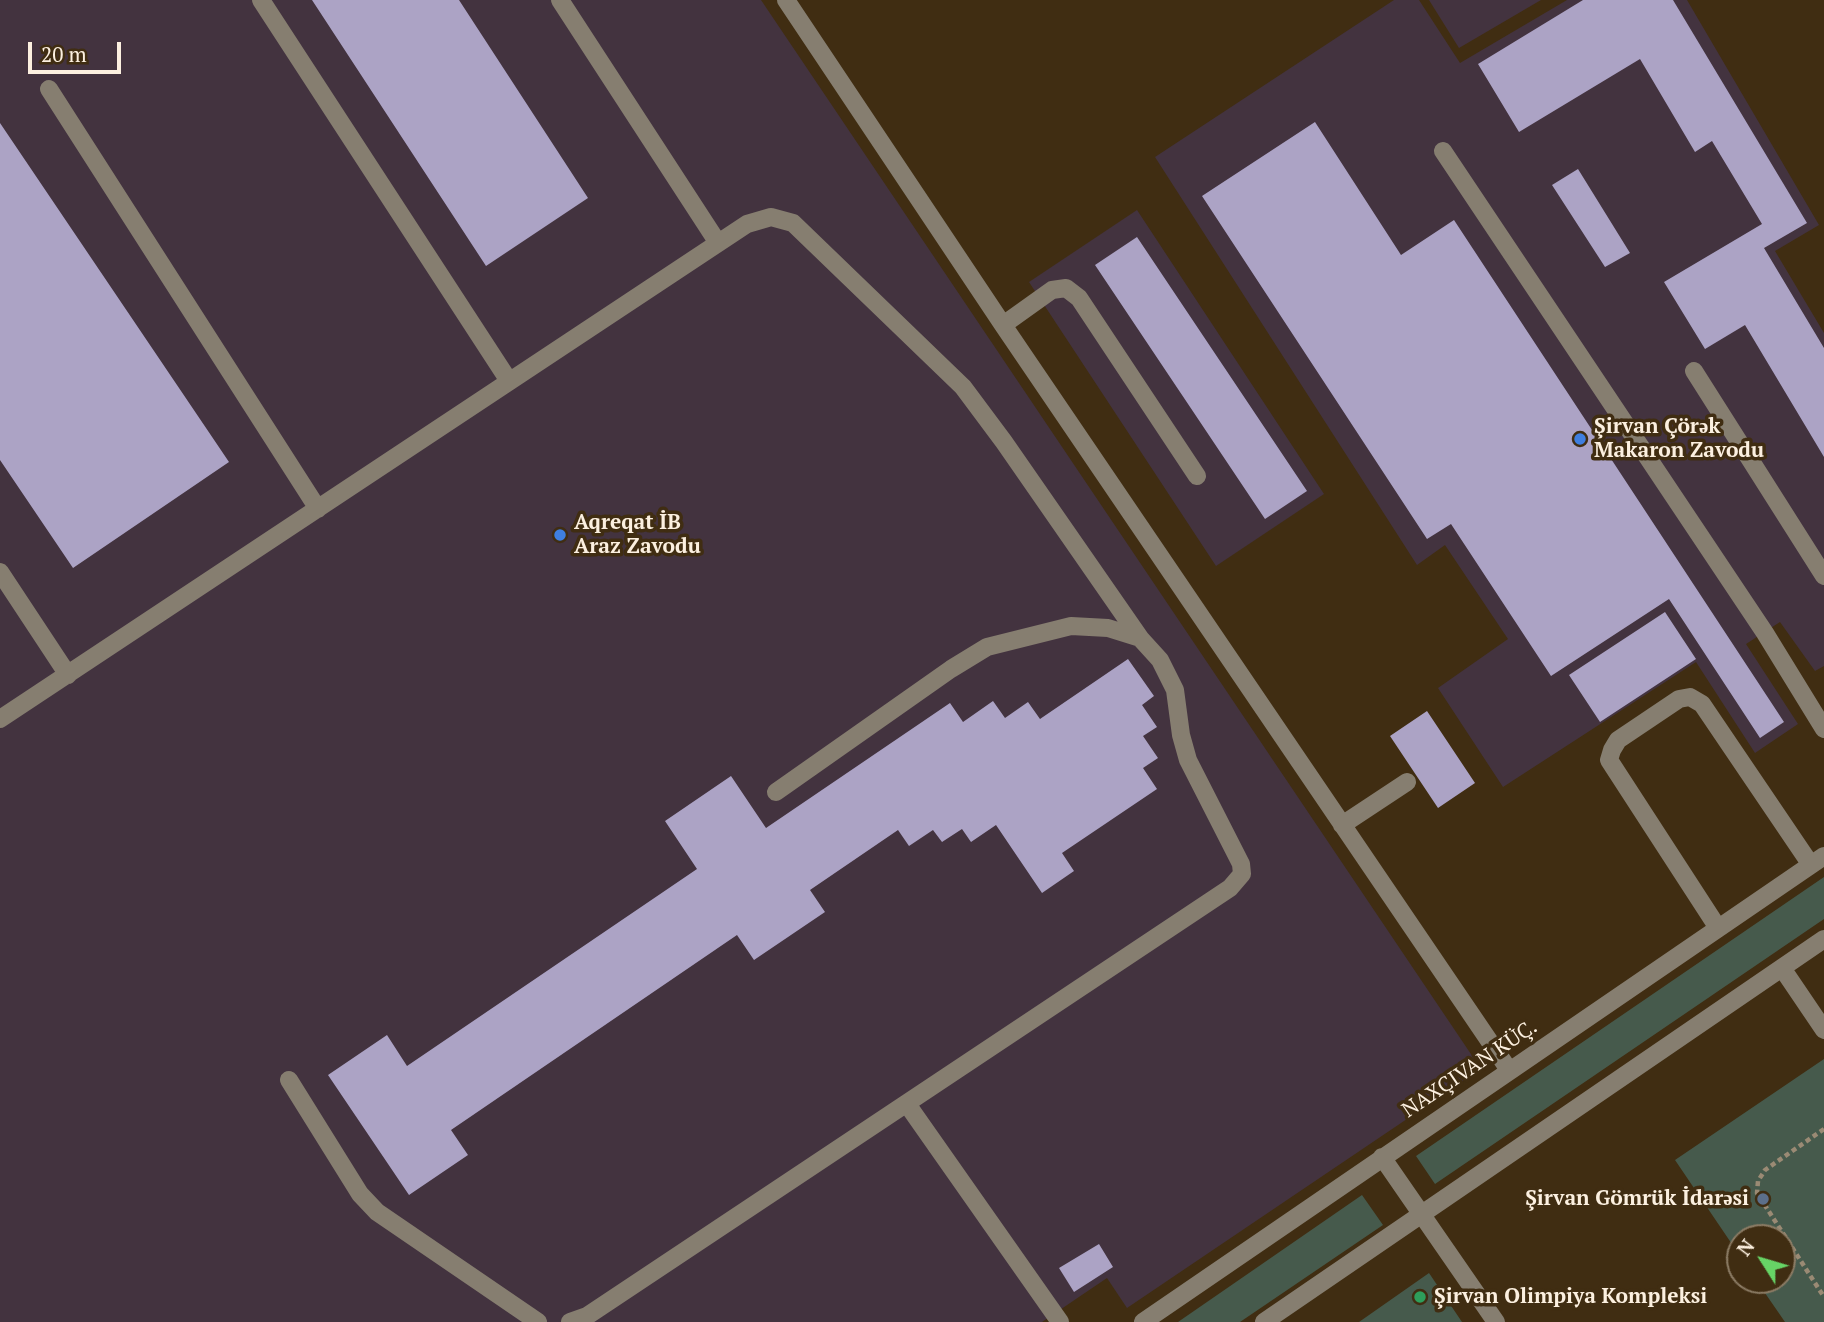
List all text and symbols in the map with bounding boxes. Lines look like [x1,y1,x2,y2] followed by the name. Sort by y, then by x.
[32,28,124,72] scale bar
[41,40,87,68] text: 20 m
[1594,414,1764,464] place label: Şirvan Çörək Makaron Zavodu
[1572,431,1588,447] marker: Şirvan Çörək Makaron Zavodu
[574,510,701,560] place label: Aqreqat İB Araz Zavodu
[552,527,568,543] marker: Aqreqat İB Araz Zavodu
[1398,1014,1542,1124] street label: NAXÇIVAN KÜÇ.
[1525,1186,1749,1212] place label: Şirvan Gömrük İdarəsi
[1755,1191,1771,1207] marker: Şirvan Gömrük İdarəsi
[1726,1224,1796,1294] north arrow
[1731,1234,1760,1261] text: N
[1434,1284,1707,1310] place label: Şirvan Olimpiya Kompleksi
[1412,1289,1428,1305] marker: Şirvan Olimpiya Kompleksi

